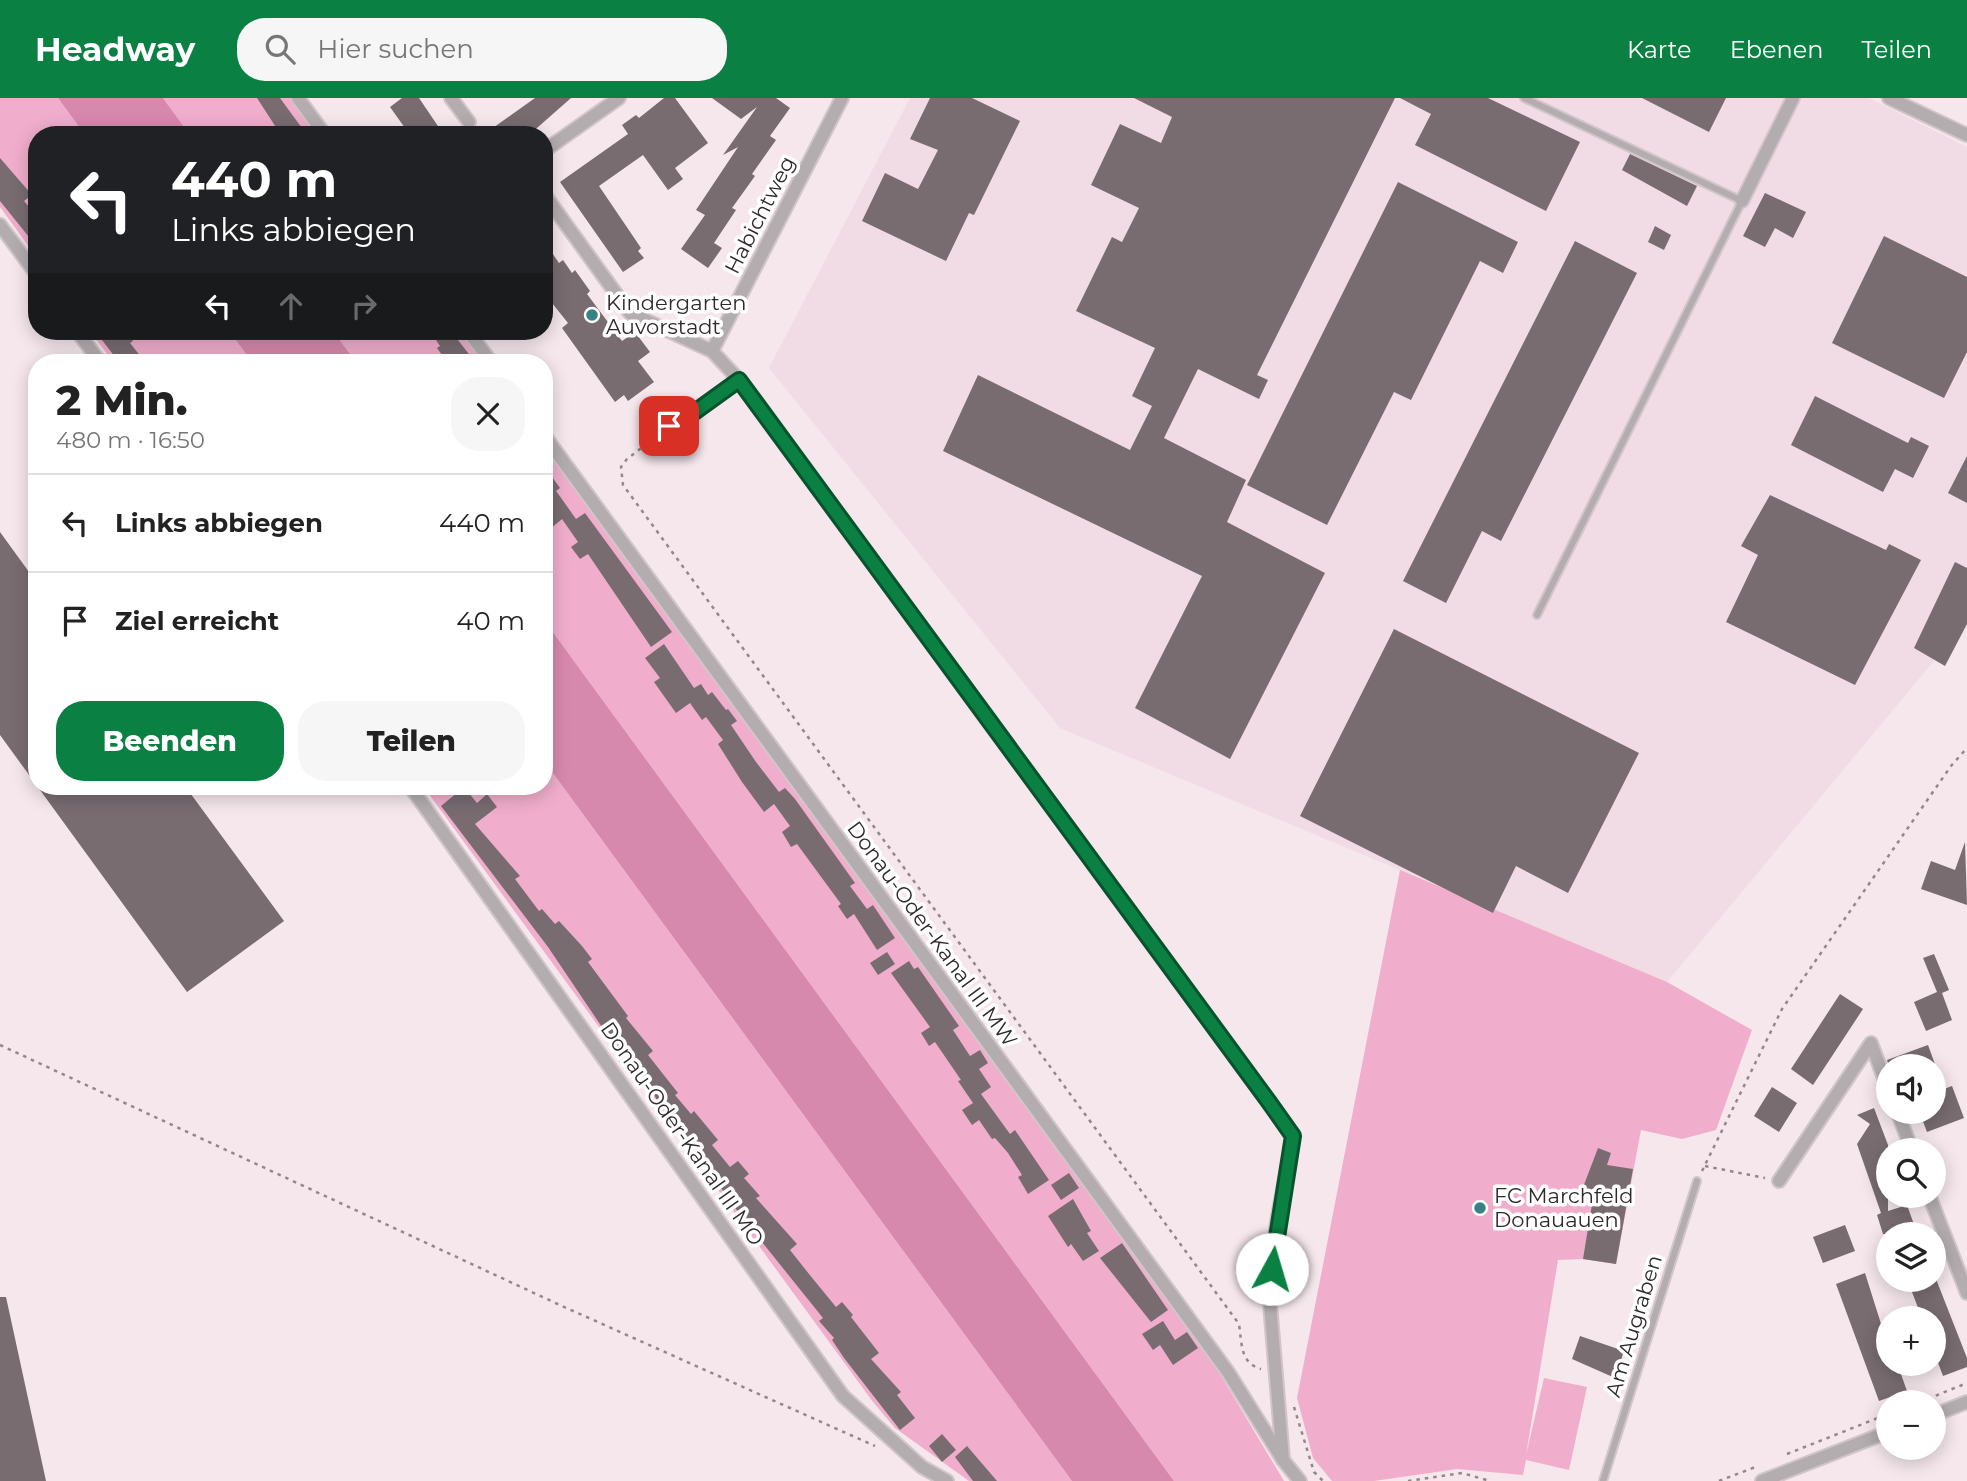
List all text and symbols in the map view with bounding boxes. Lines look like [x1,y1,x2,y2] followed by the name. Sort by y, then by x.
[237,18,727,81] search box
[35,29,195,69] text: Headway
[261,30,299,68] icon: search
[317,33,474,65] text: Hier suchen
[1627,35,1692,64] text: Karte
[1730,35,1823,64] text: Ebenen
[1861,35,1932,64] text: Teilen
[171,150,337,209] text: 440 m
[719,152,800,278] street label: Habichtweg
[56,154,147,245] icon: left
[171,210,416,249] text: Links abbiegen
[199,287,237,325] icon: left
[272,287,310,325] icon: ahead
[345,287,383,325] icon: right
[606,290,746,339] place label: Kindergarten Auvorstadt
[584,307,600,323] marker: Kindergarten Auvorstadt
[56,374,188,426] text: 2 Min.
[451,377,525,451] button: close
[639,396,699,456] pin
[650,407,688,445] icon: arrive
[56,426,205,454] text: 480 m · 16:50
[56,504,94,542] icon: left
[115,507,323,539] text: Links abbiegen
[439,507,525,539] text: 440 m
[56,602,94,640] icon: arrive
[115,605,279,637] text: Ziel erreicht
[456,605,525,637] text: 40 m
[56,701,284,781] button: Beenden
[298,701,525,781] button: Teilen
[842,816,1023,1051] street label: Donau-Oder-Kanal III MW
[596,1017,769,1250] street label: Donau-Oder-Kanal III MO
[1876,1054,1946,1460] map controls
[1876,1054,1946,1124] button: sound
[1876,1138,1946,1208] button: search
[1494,1183,1633,1232] place label: FC Marchfeld Donauauen
[1472,1200,1488,1216] marker: FC Marchfeld Donauauen
[1876,1222,1946,1292] button: layers
[1235,1232,1309,1306] position arrow
[1600,1252,1667,1400] street label: Am Augraben
[1876,1306,1946,1376] button: +
[1876,1390,1946,1460] button: −

